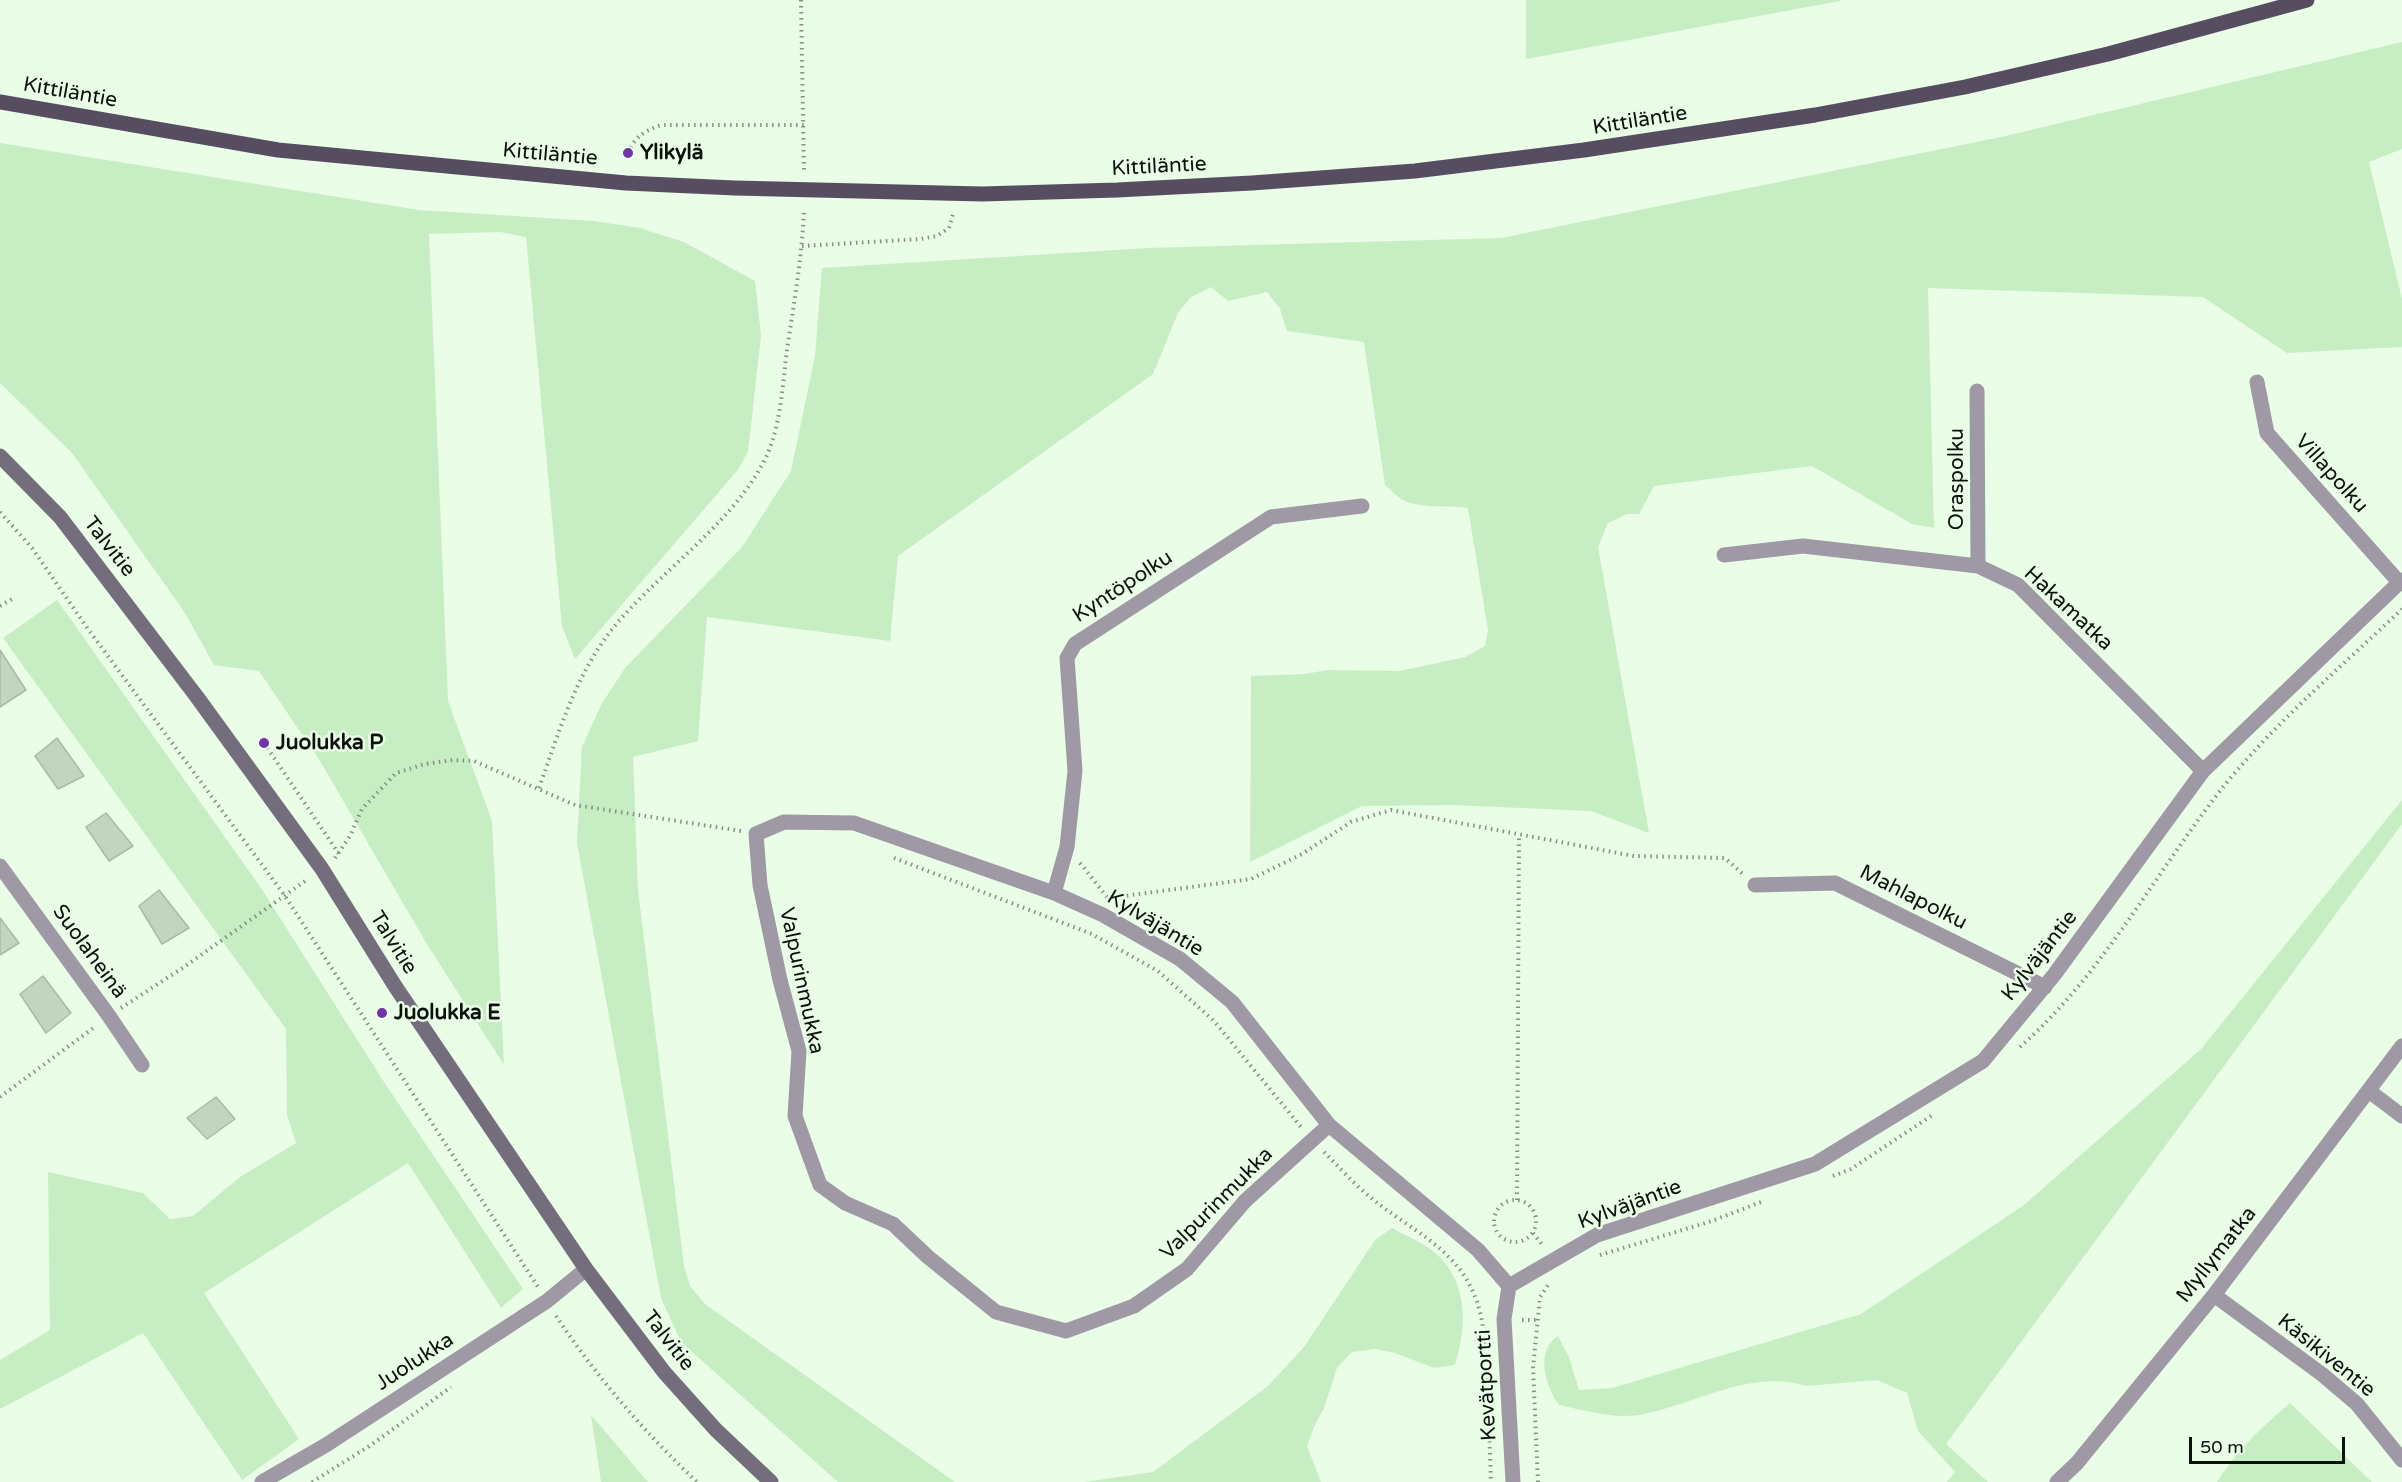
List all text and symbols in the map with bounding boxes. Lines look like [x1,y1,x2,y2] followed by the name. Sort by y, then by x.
[21,72,119,114] street label: Kittiläntie
[1591,101,1689,141] street label: Kittiläntie
[501,138,599,172] street label: Kittiläntie
[640,140,703,166] place label: Ylikylä
[621,146,635,160] marker: Ylikylä
[1111,152,1207,182] street label: Kittiläntie
[1944,428,1970,530] street label: Oraspolku
[2289,429,2373,519] street label: Villapolku
[78,512,140,582] street label: Talvitie
[1068,545,1178,629] street label: Kyntöpolku
[2018,561,2118,657] street label: Hakamatka
[276,730,383,756] place label: Juolukka P
[257,736,271,750] marker: Juolukka P
[1855,860,1971,936] street label: Mahlapolku
[1102,885,1208,963] street label: Kylväjäntie
[47,900,131,1004] street label: Suolaheinä
[773,906,829,1056] street label: Valpurinmukka
[1997,906,2083,1006] street label: Kylväjäntie
[364,907,422,979] street label: Talvitie
[394,1000,501,1026] place label: Juolukka E
[375,1006,389,1020] marker: Juolukka E
[1155,1142,1279,1266] street label: Valpurinmukka
[1575,1175,1685,1235] street label: Kylväjäntie
[2172,1202,2262,1308] street label: Myllymatka
[637,1306,699,1376] street label: Talvitie
[2272,1309,2380,1403] street label: Käsikiventie
[371,1328,459,1396] street label: Juolukka
[1471,1329,1503,1441] street label: Kevätportti
[2192,1425,2348,1463] scale bar
[2200,1436,2244,1458] text: 50 m

